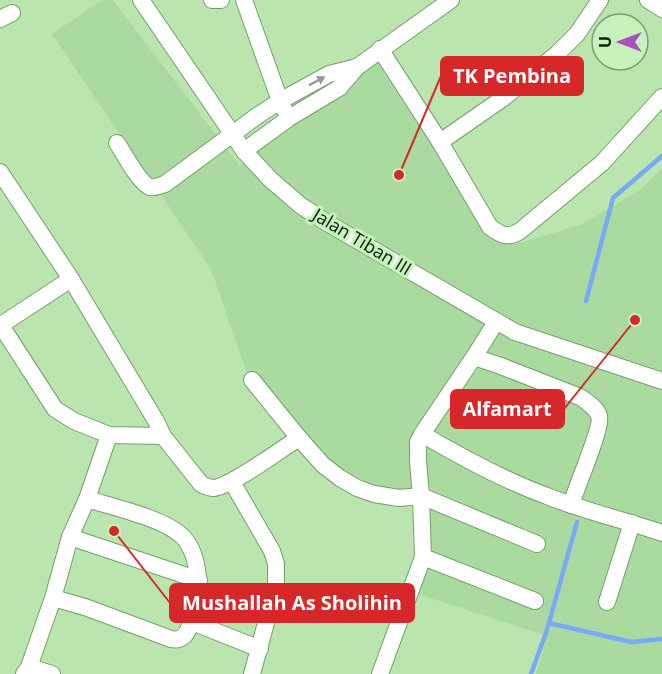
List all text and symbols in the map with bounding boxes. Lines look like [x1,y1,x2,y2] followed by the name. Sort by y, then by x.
[590,12,650,72] north arrow
[594,36,616,48] text: U
[441,57,583,95] callout: TK Pembina
[453,62,571,89] text: TK Pembina
[309,76,326,86] one-way arrow
[307,201,416,280] street label: Jalan Tiban III
[451,390,564,428] callout: Alfamart
[462,395,552,422] text: Alfamart
[170,584,414,622] callout: Mushallah As Sholihin
[182,589,402,616] text: Mushallah As Sholihin

